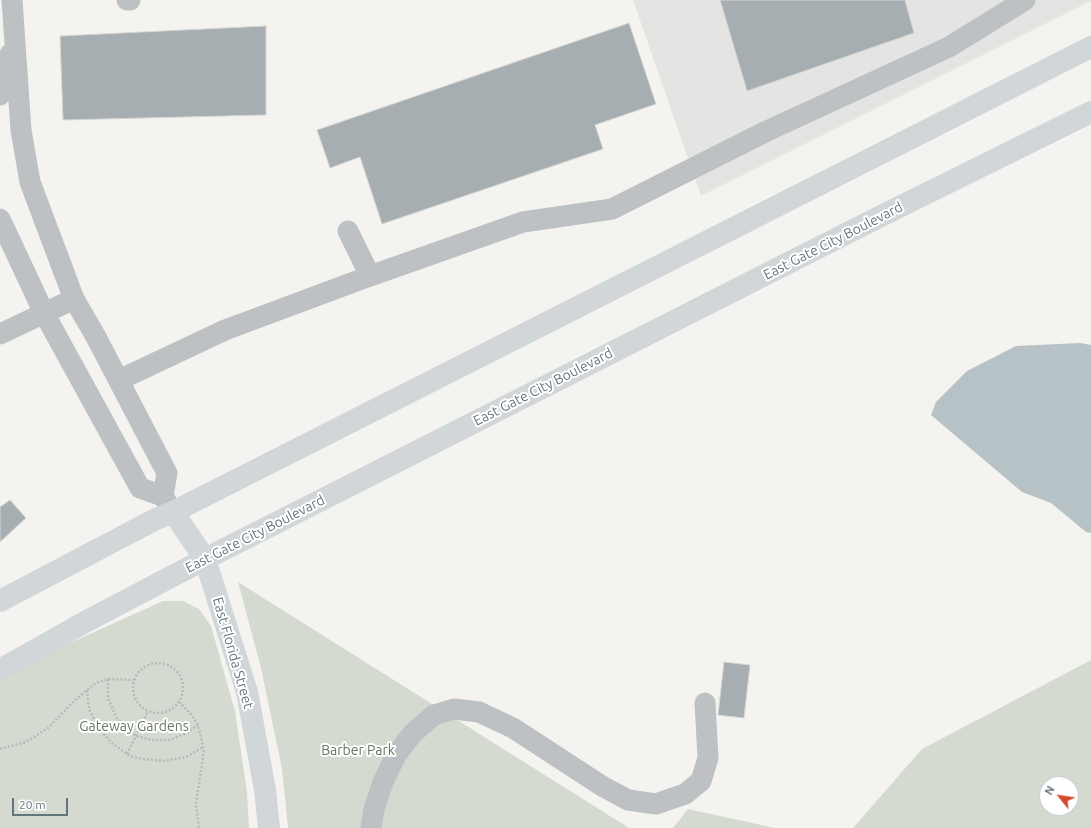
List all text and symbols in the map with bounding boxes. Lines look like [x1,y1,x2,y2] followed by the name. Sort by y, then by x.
[761,199,905,283] street label: East Gate City Boulevard
[471,345,615,429] street label: East Gate City Boulevard
[183,492,327,576] street label: East Gate City Boulevard
[209,595,257,711] street label: East Florida Street
[79,718,189,734] park label: Gateway Gardens
[321,742,395,758] park label: Barber Park
[1039,776,1079,816] north arrow
[1042,784,1057,797] text: N
[14,790,70,816] scale bar
[19,798,46,811] text: 20 m

